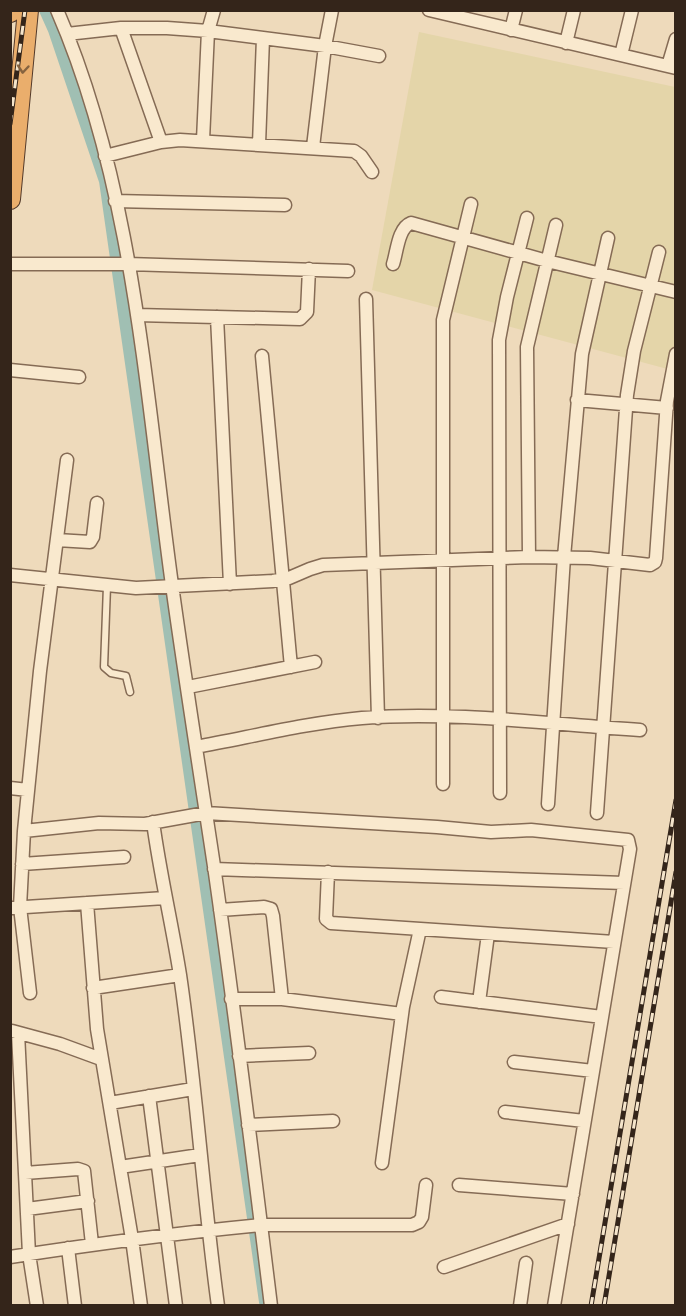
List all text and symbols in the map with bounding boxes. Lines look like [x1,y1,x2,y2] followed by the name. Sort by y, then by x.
[17,64,30,73] one-way arrow

